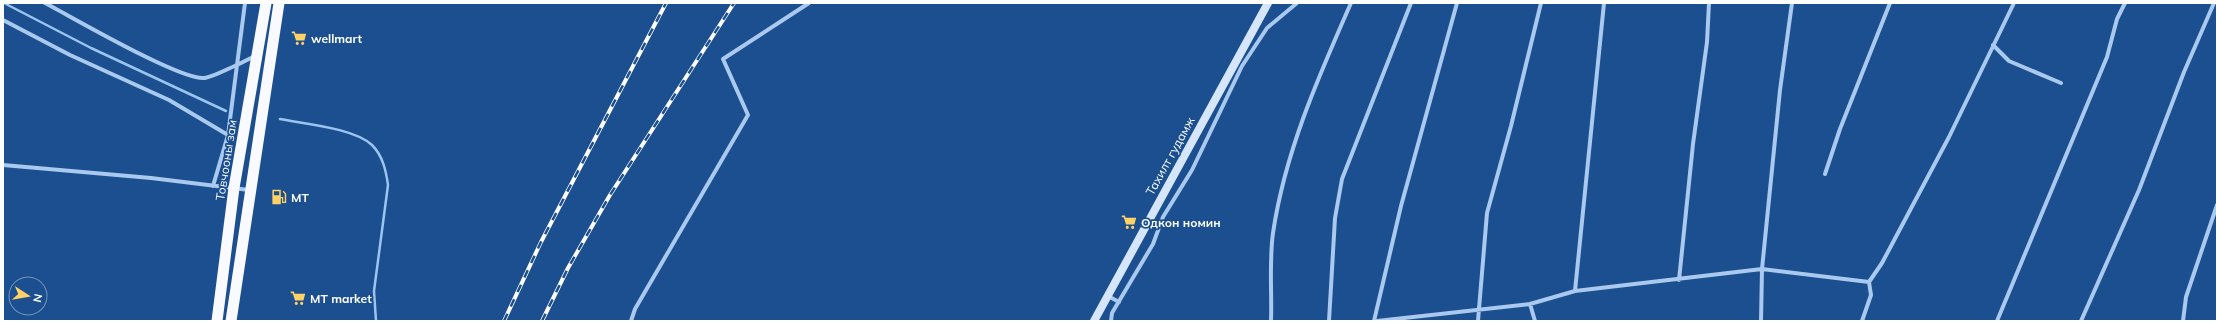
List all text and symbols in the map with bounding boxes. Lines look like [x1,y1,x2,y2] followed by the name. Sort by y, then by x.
[290,29,308,47] supermarket icon: wellmart
[311,31,363,46] place label: wellmart
[1142,114,1198,198] street label: Тахилт гудамж
[212,119,240,201] street label: Товчооны зам
[270,188,288,206] fuel station icon: МТ
[291,190,309,205] place label: МТ
[1120,213,1138,231] supermarket icon: Одкон номин
[1141,215,1221,230] place label: Одкон номин
[8,276,48,316] north arrow
[289,289,307,307] supermarket icon: MT market
[310,291,372,306] place label: MT market
[30,293,45,304] text: N

